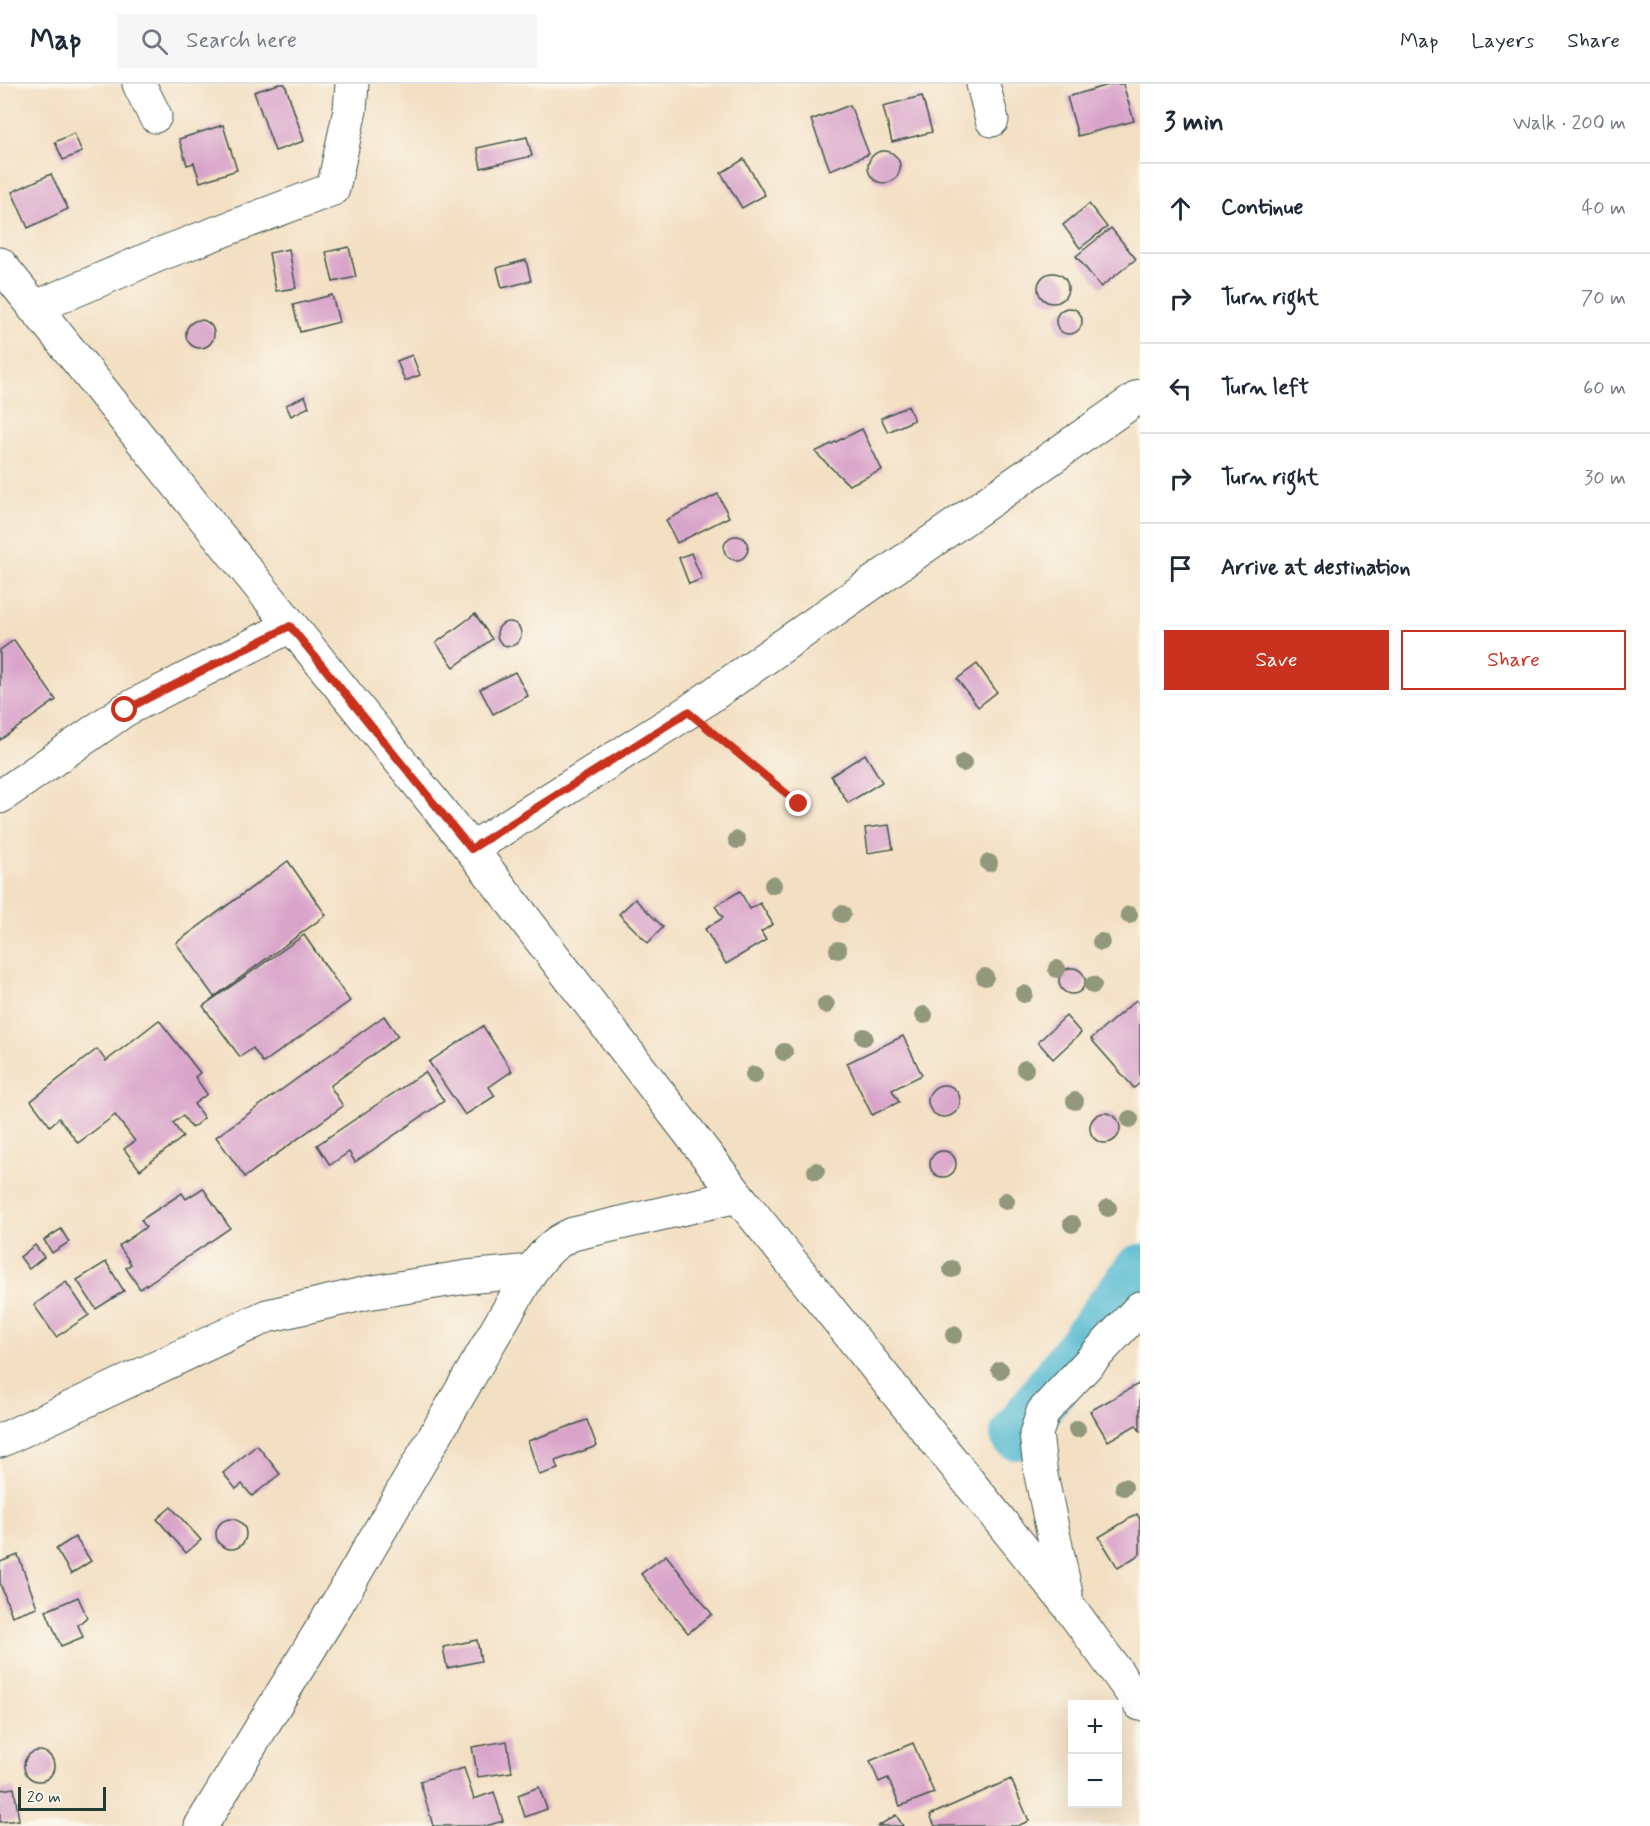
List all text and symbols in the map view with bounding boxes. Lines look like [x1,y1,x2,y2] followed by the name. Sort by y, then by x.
[117,14,537,68] search box
[30,23,81,60] text: Map
[138,25,171,58] icon: search
[186,27,297,55] text: Search here
[1400,27,1438,55] text: Map
[1471,27,1534,55] text: Layers
[1567,27,1620,55] text: Share
[1164,106,1224,140] text: 3 min
[1513,110,1626,137] text: Walk · 200 m
[1164,192,1197,225] icon: ahead
[1221,194,1303,222] text: Continue
[1582,195,1626,222] text: 40 m
[1164,282,1197,315] icon: right
[1221,284,1319,312] text: Turn right
[1581,285,1626,312] text: 70 m
[1164,372,1197,405] icon: left
[1221,374,1309,402] text: Turn left
[1583,375,1626,402] text: 60 m
[1164,462,1197,495] icon: right
[1221,464,1319,492] text: Turn right
[1584,465,1626,492] text: 30 m
[1164,552,1197,585] icon: arrive
[1221,554,1411,582] text: Arrive at destination
[1164,630,1389,690] button: Save
[1401,630,1626,690] button: Share
[111,696,137,722] route start
[785,790,811,816] route end
[1068,1700,1122,1808] map controls
[1068,1700,1122,1754] button: +
[1068,1754,1122,1808] button: −
[18,1784,106,1812] scale bar
[27,1787,61,1808] text: 20 m

